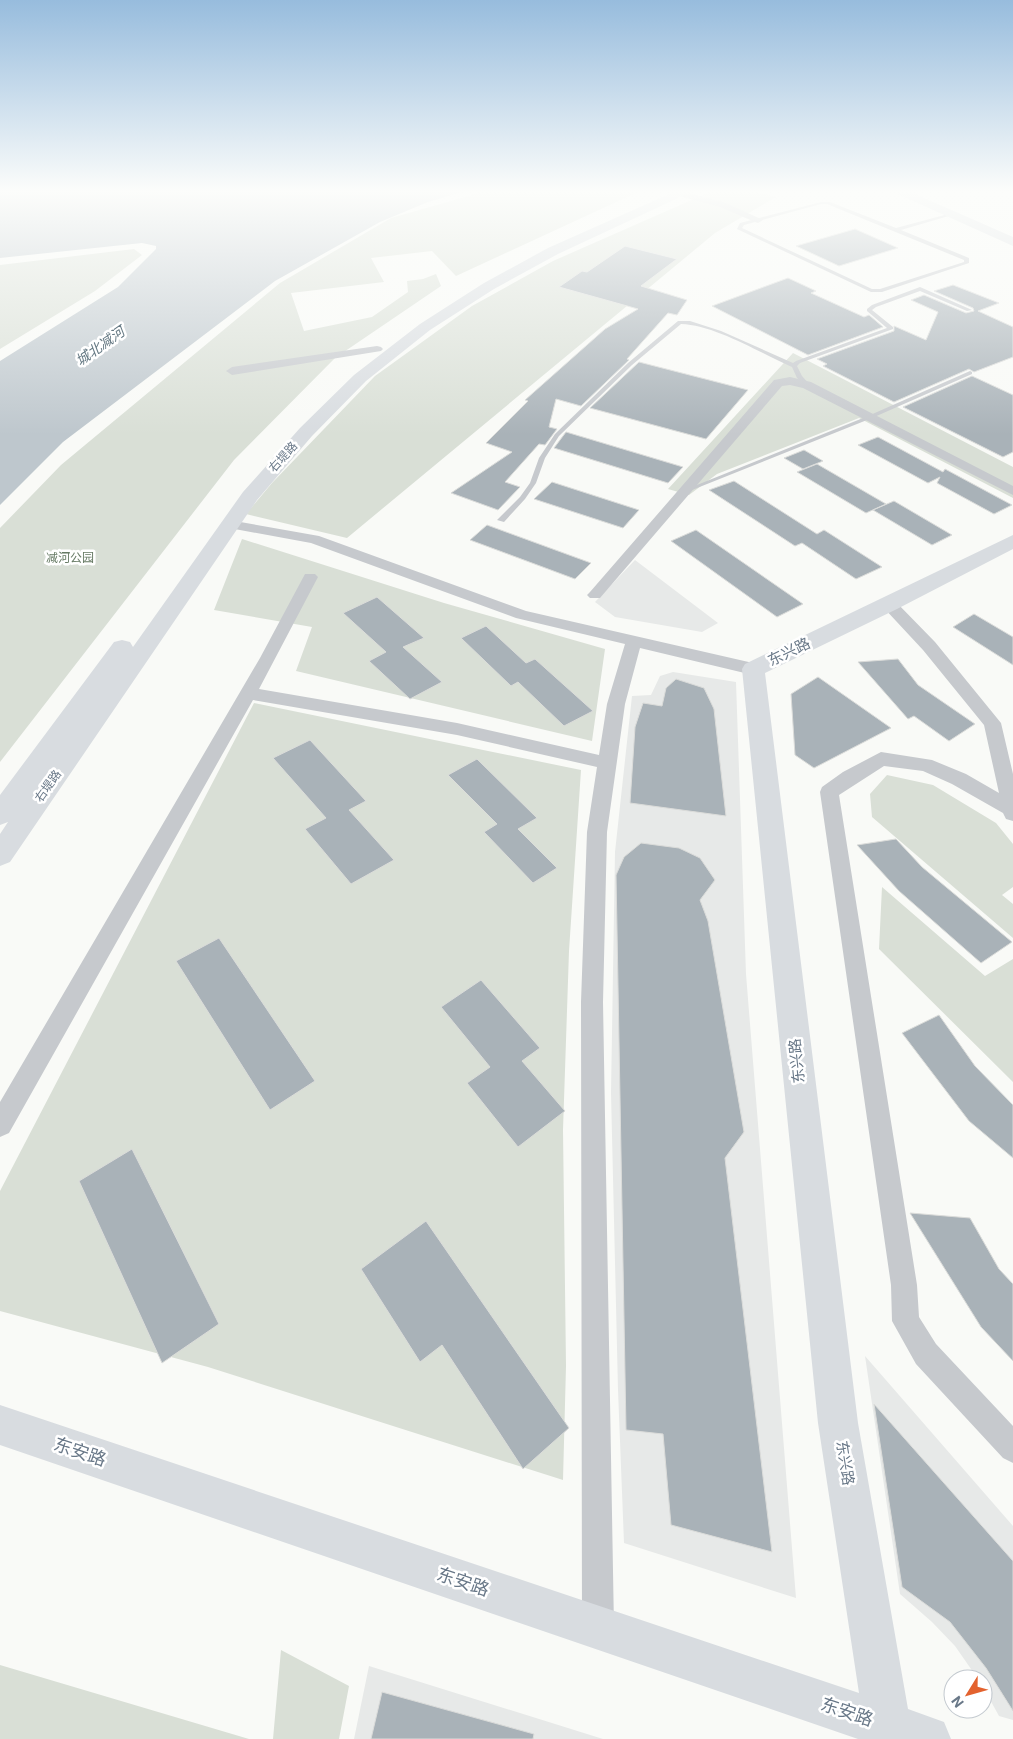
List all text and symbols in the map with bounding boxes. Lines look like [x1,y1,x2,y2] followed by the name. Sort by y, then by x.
[72,322,130,369] water label: 城北减河
[266,439,300,475] street label: 右堤路
[46,551,94,565] park label: 减河公园
[765,634,813,670] street label: 东兴路
[32,767,64,805] street label: 右堤路
[786,1038,808,1084] street label: 东兴路
[51,1433,109,1470] street label: 东安路
[833,1439,857,1487] street label: 东兴路
[434,1563,492,1600] street label: 东安路
[943,1669,993,1719] north arrow
[818,1693,876,1730] street label: 东安路
[948,1693,967,1711] text: N

